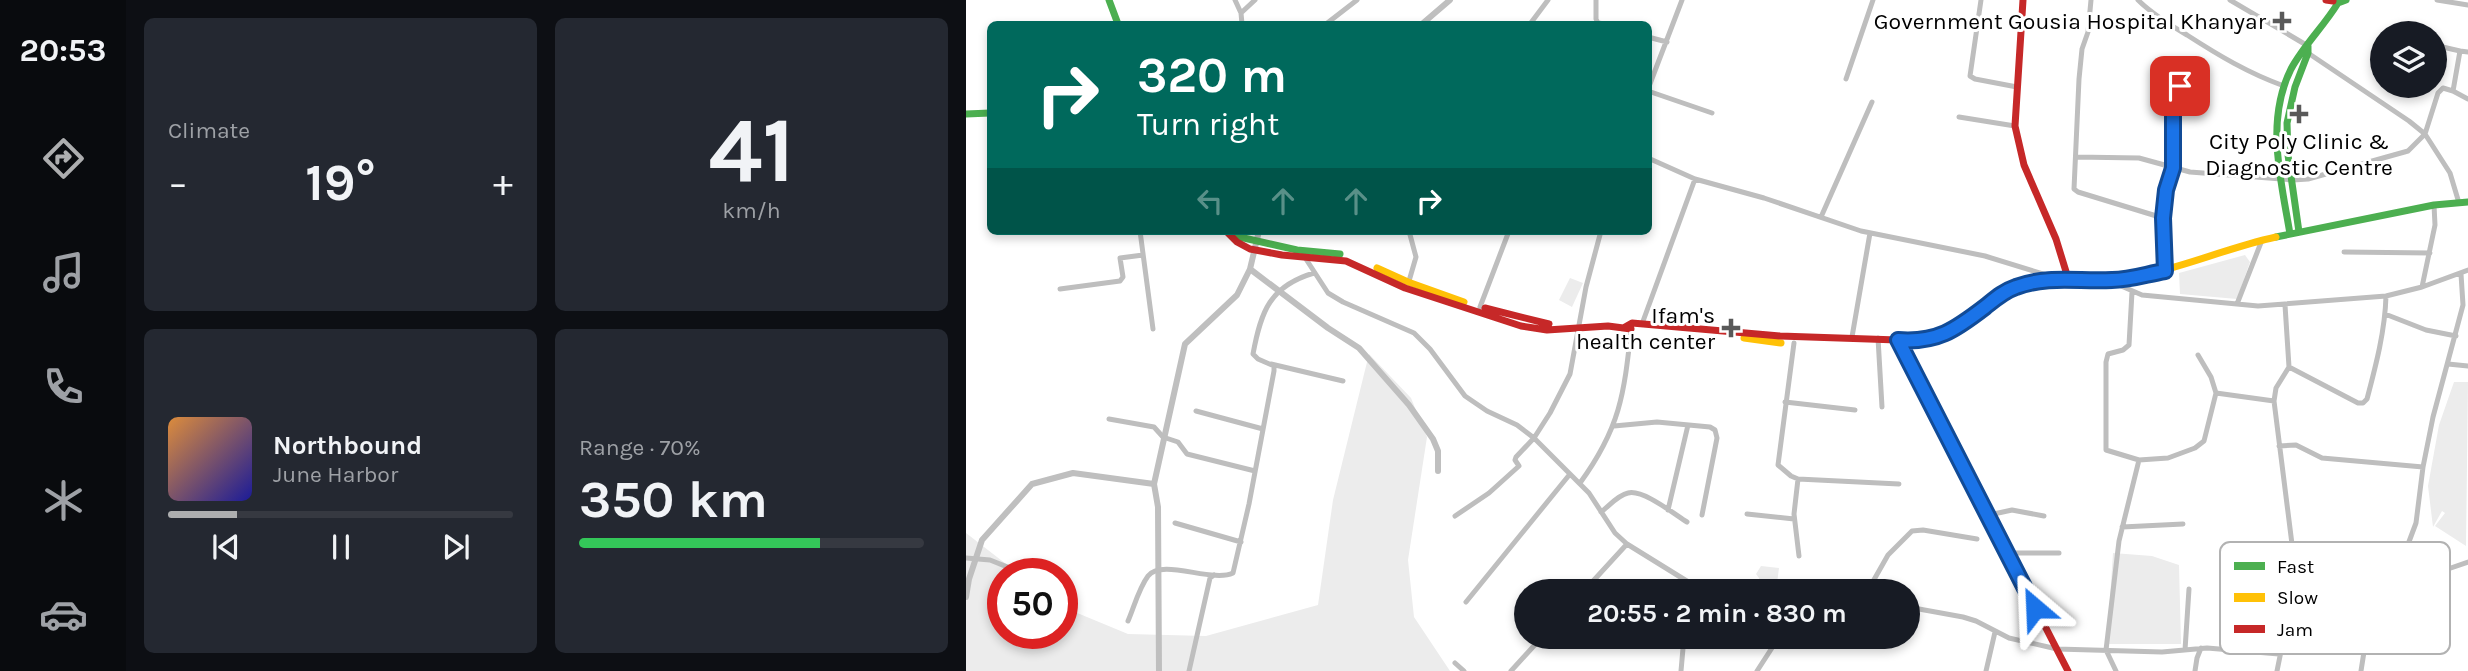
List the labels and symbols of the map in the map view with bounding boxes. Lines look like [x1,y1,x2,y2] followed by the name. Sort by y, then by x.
[1874,8,2267,35] place label: Government Gousia Hospital Khanyar
[2272,11,2292,31] marker: Government Gousia Hospital Khanyar
[2150,56,2210,116] pin
[2289,104,2309,124] marker: City Poly Clinic & Diagnostic Centre
[2205,128,2393,181] place label: City Poly Clinic & Diagnostic Centre
[1576,302,1716,355] place label: Ifam's health center
[1721,318,1741,338] marker: Ifam's health center
[2220,542,2450,654] legend
[2277,556,2314,578] text: Fast
[987,558,1078,649] speed limit sign: 50
[1998,571,2072,645] position arrow
[2277,587,2318,609] text: Slow
[2277,619,2313,641] text: Jam

